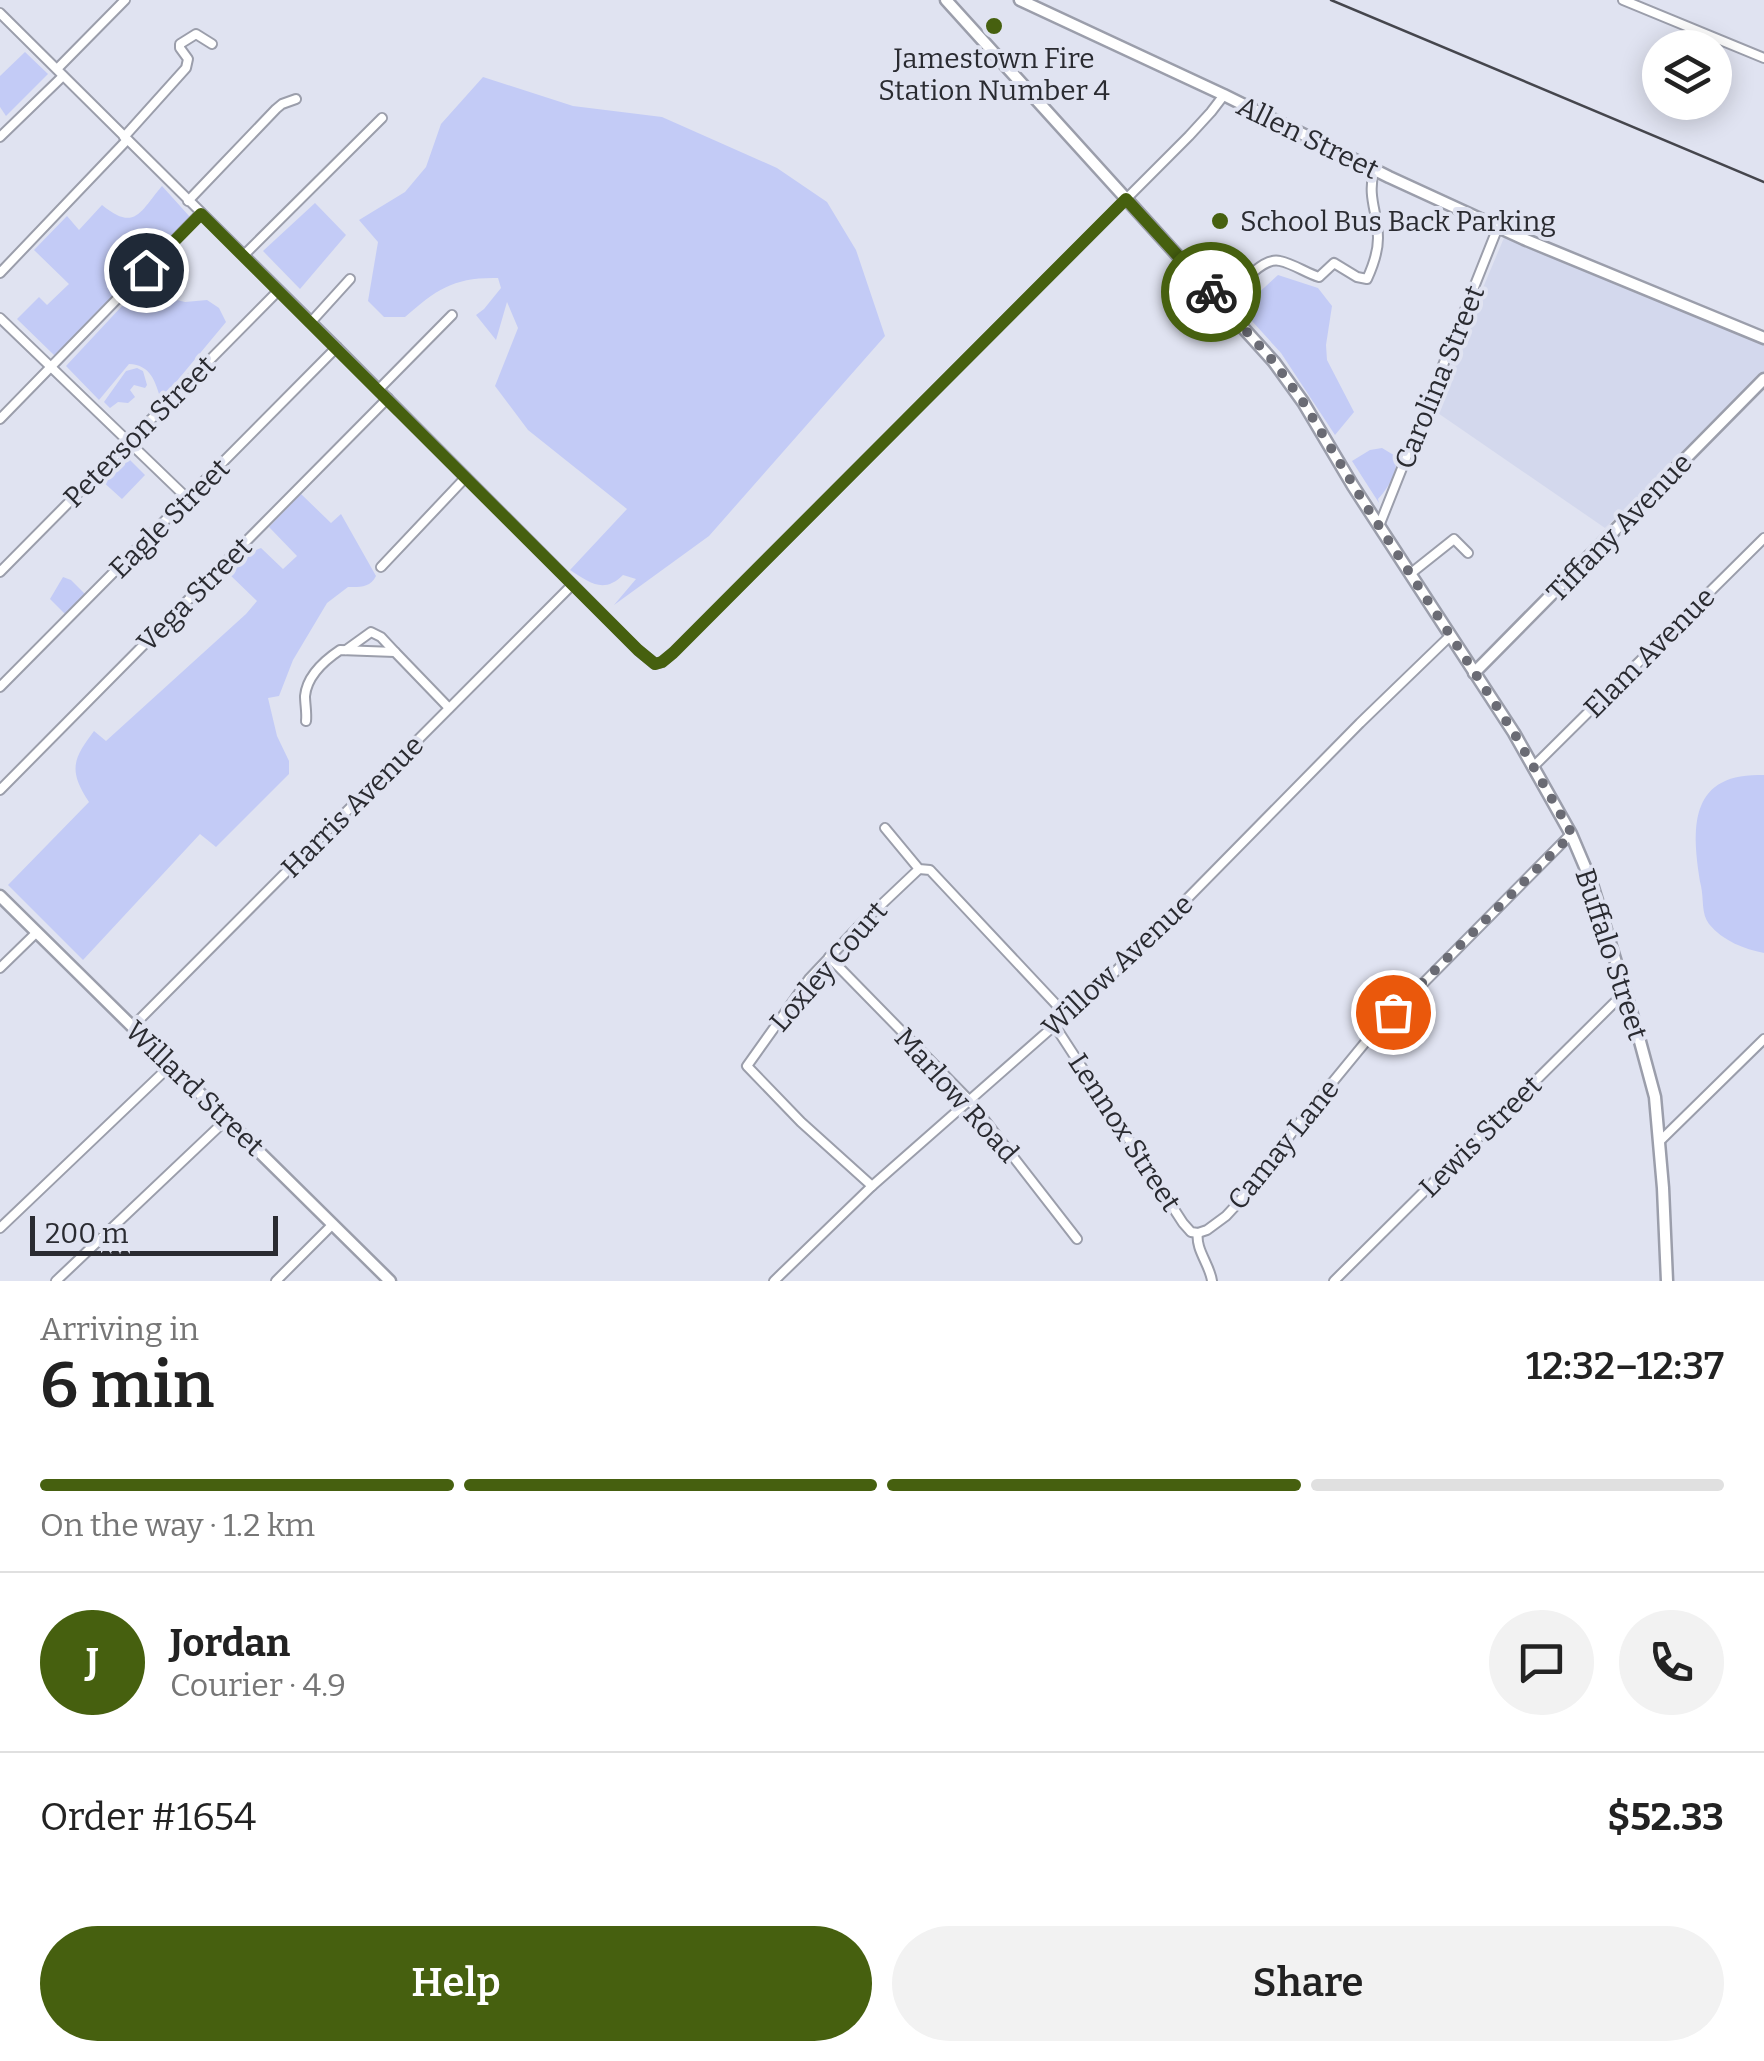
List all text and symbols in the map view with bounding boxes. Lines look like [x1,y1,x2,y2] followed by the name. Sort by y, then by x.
[983,15,1005,37] marker: Jamestown Fire Station Number 4
[1642,30,1732,120] map controls
[1642,30,1732,120] button: layers
[878,42,1110,107] place label: Jamestown Fire Station Number 4
[1232,89,1384,186] street label: Allen Street
[1240,205,1556,238] place label: School Bus Back Parking
[1209,210,1231,232] marker: School Bus Back Parking
[104,228,189,313] pin
[1161,242,1261,342] courier
[119,243,174,298] icon: home
[1184,265,1239,320] icon: bike
[1388,281,1491,474] street label: Carolina Street
[57,349,222,514] street label: Peterson Street
[1540,446,1699,609] street label: Tiffany Avenue
[103,452,236,585] street label: Eagle Street
[130,530,258,658] street label: Vega Street
[1577,580,1722,725] street label: Elam Avenue
[275,729,430,884] street label: Harris Avenue
[1568,864,1655,1044] street label: Buffalo Street
[1035,887,1200,1044] street label: Willow Avenue
[763,894,894,1038] street label: Loxley Court
[1351,970,1436,1055] pin
[1366,985,1421,1040] icon: bag
[119,1014,271,1163] street label: Willard Street
[888,1021,1025,1169] street label: Marlow Road
[1061,1047,1188,1217] street label: Lennox Street
[1413,1069,1548,1204] street label: Lewis Street
[1221,1073,1346,1216] street label: Camay Lane
[30,1211,278,1256] scale bar
[45,1217,128,1250] text: 200 m
[40,1310,199,1348] text: Arriving in
[1526,1343,1724,1389] text: 12:32–12:37
[40,1346,214,1424] text: 6 min
[40,1506,315,1544] text: On the way · 1.2 km
[1489,1610,1594,1715] button: chat
[1619,1610,1724,1715] button: phone
[170,1620,290,1666] text: Jordan
[86,1639,99,1685] text: J
[170,1666,346,1704] text: Courier · 4.9
[40,1794,256,1840] text: Order #1654
[1607,1794,1724,1840] text: $52.33
[40,1926,872,2041] button: Help
[892,1926,1724,2041] button: Share

